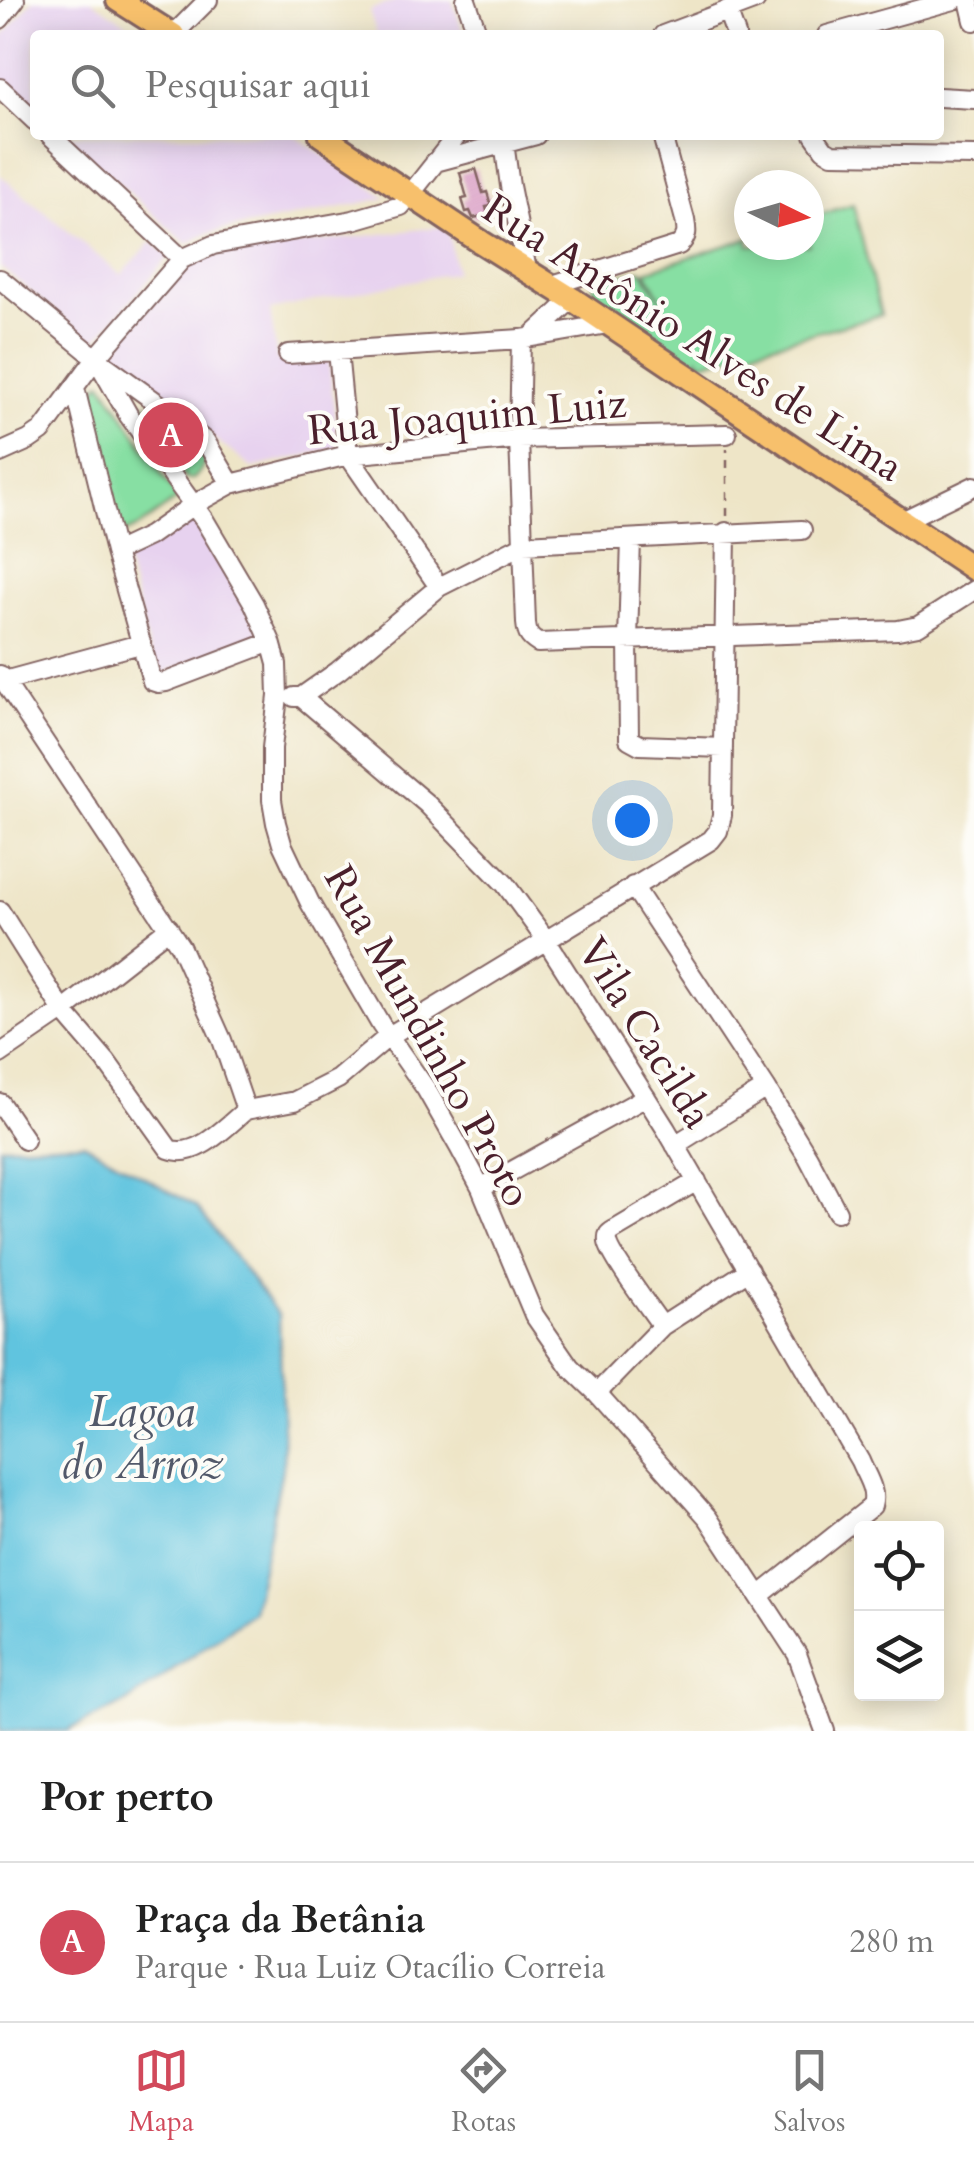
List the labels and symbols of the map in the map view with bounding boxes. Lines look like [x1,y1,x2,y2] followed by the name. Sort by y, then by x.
[734,170,824,260] north arrow
[472,180,914,496] street label: Rua Antônio Alves de Lima
[305,375,629,459] street label: Rua Joaquim Luiz
[138,398,204,472] pin: A
[607,795,658,846] your location
[310,855,546,1217] street label: Rua Mundinho Proto
[564,927,726,1139] street label: Vila Cacilda
[60,1381,224,1494] water label: Lagoa do Arroz

